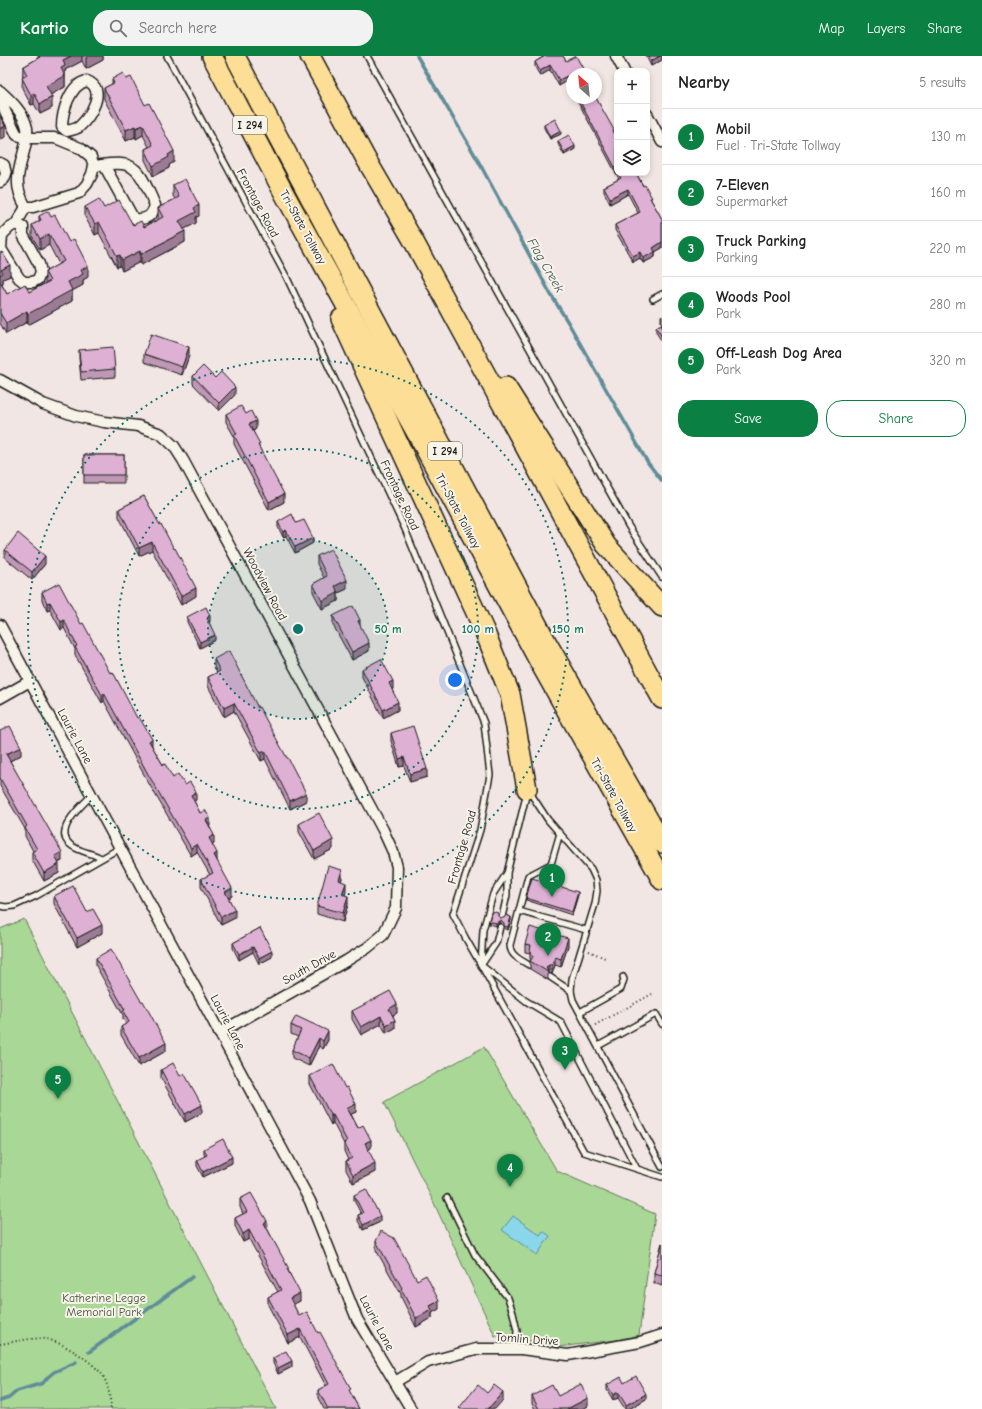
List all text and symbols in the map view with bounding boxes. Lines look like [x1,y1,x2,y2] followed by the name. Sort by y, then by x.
[93,10,373,46] search box
[20,17,69,39] text: Kartio
[107,17,129,39] icon: search
[139,19,217,37] text: Search here
[818,20,845,37] text: Map
[867,20,905,37] text: Layers
[927,20,962,37] text: Share
[566,68,602,104] north arrow
[614,68,650,176] map controls
[614,68,650,104] button: +
[678,73,729,92] text: Nearby
[919,75,966,90] text: 5 results
[614,104,650,140] button: −
[233,116,267,134] road number: I 294
[716,120,751,138] text: Mobil
[688,129,694,144] text: 1
[931,129,966,144] text: 130 m
[716,138,840,153] text: Fuel · Tri-State Tollway
[614,140,650,176] button: layers
[234,166,282,240] street label: Frontage Road
[716,176,769,194] text: 7-Eleven
[688,185,694,200] text: 2
[931,185,966,200] text: 160 m
[277,187,330,267] street label: Tri-State Tollway
[716,194,787,209] text: Supermarket
[716,232,807,250] text: Truck Parking
[524,235,568,295] water label: Flag Creek
[688,241,694,256] text: 3
[929,241,966,256] text: 220 m
[716,250,758,265] text: Parking
[716,288,791,306] text: Woods Pool
[688,297,694,312] text: 4
[929,297,966,312] text: 280 m
[716,306,741,321] text: Park
[716,344,842,362] text: Off-Leash Dog Area
[688,353,694,368] text: 5
[930,353,966,368] text: 320 m
[716,362,741,377] text: Park
[678,400,818,437] button: Save
[826,400,966,437] button: Share
[428,442,462,460] road number: I 294
[378,458,422,532] street label: Frontage Road
[432,471,484,551] street label: Tri-State Tollway
[240,545,290,623] street label: Woodview Road
[291,622,305,636] centre of rings
[374,622,402,636] text: 50 m
[462,622,494,636] text: 100 m
[552,622,584,636] text: 150 m
[445,670,465,690] your location
[55,706,95,766] street label: Laurie Lane
[588,755,641,835] street label: Tri-State Tollway
[445,809,479,885] street label: Frontage Road
[539,864,565,897] pin: 1
[535,923,561,956] pin: 2
[280,947,338,987] street label: South Drive
[208,992,248,1052] street label: Laurie Lane
[552,1037,578,1070] pin: 3
[45,1066,71,1099] pin: 5
[497,1154,523,1187] pin: 4
[62,1291,146,1319] park label: Katherine Legge Memorial Park
[357,1293,397,1353] street label: Laurie Lane
[495,1330,559,1348] street label: Tomlin Drive

